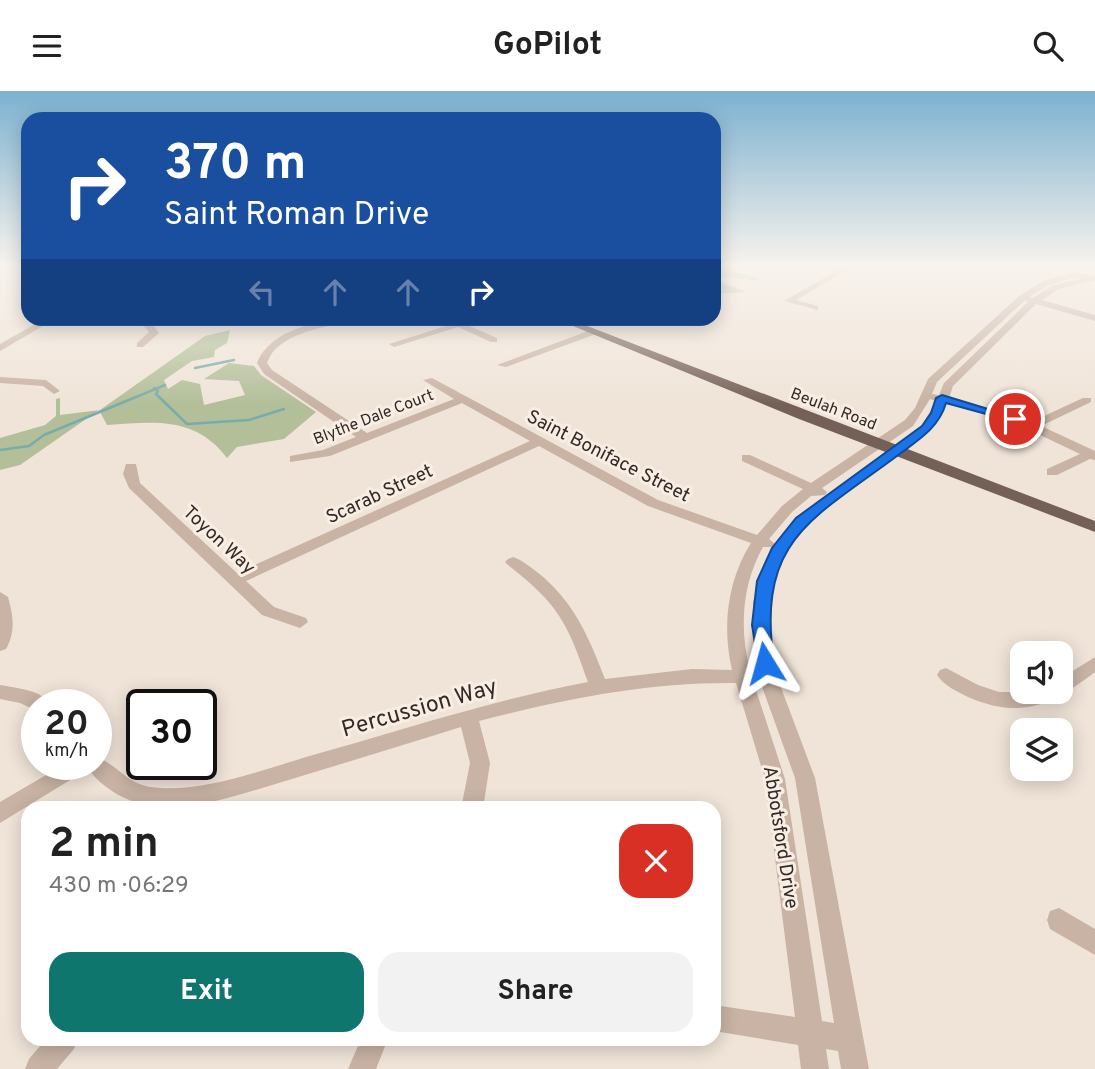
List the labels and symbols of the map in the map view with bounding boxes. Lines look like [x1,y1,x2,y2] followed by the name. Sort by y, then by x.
[787,384,879,435] street label: Beulah Road
[311,386,437,450] street label: Blythe Dale Court
[985,389,1045,449] pin
[522,405,694,508] street label: Saint Boniface Street
[323,460,437,530] street label: Scarab Street
[177,501,260,580] street label: Toyon Way
[728,626,802,700] position arrow
[338,673,501,745] street label: Percussion Way
[126,689,217,780] speed limit sign: 30
[757,764,803,910] street label: Abbotsford Drive

